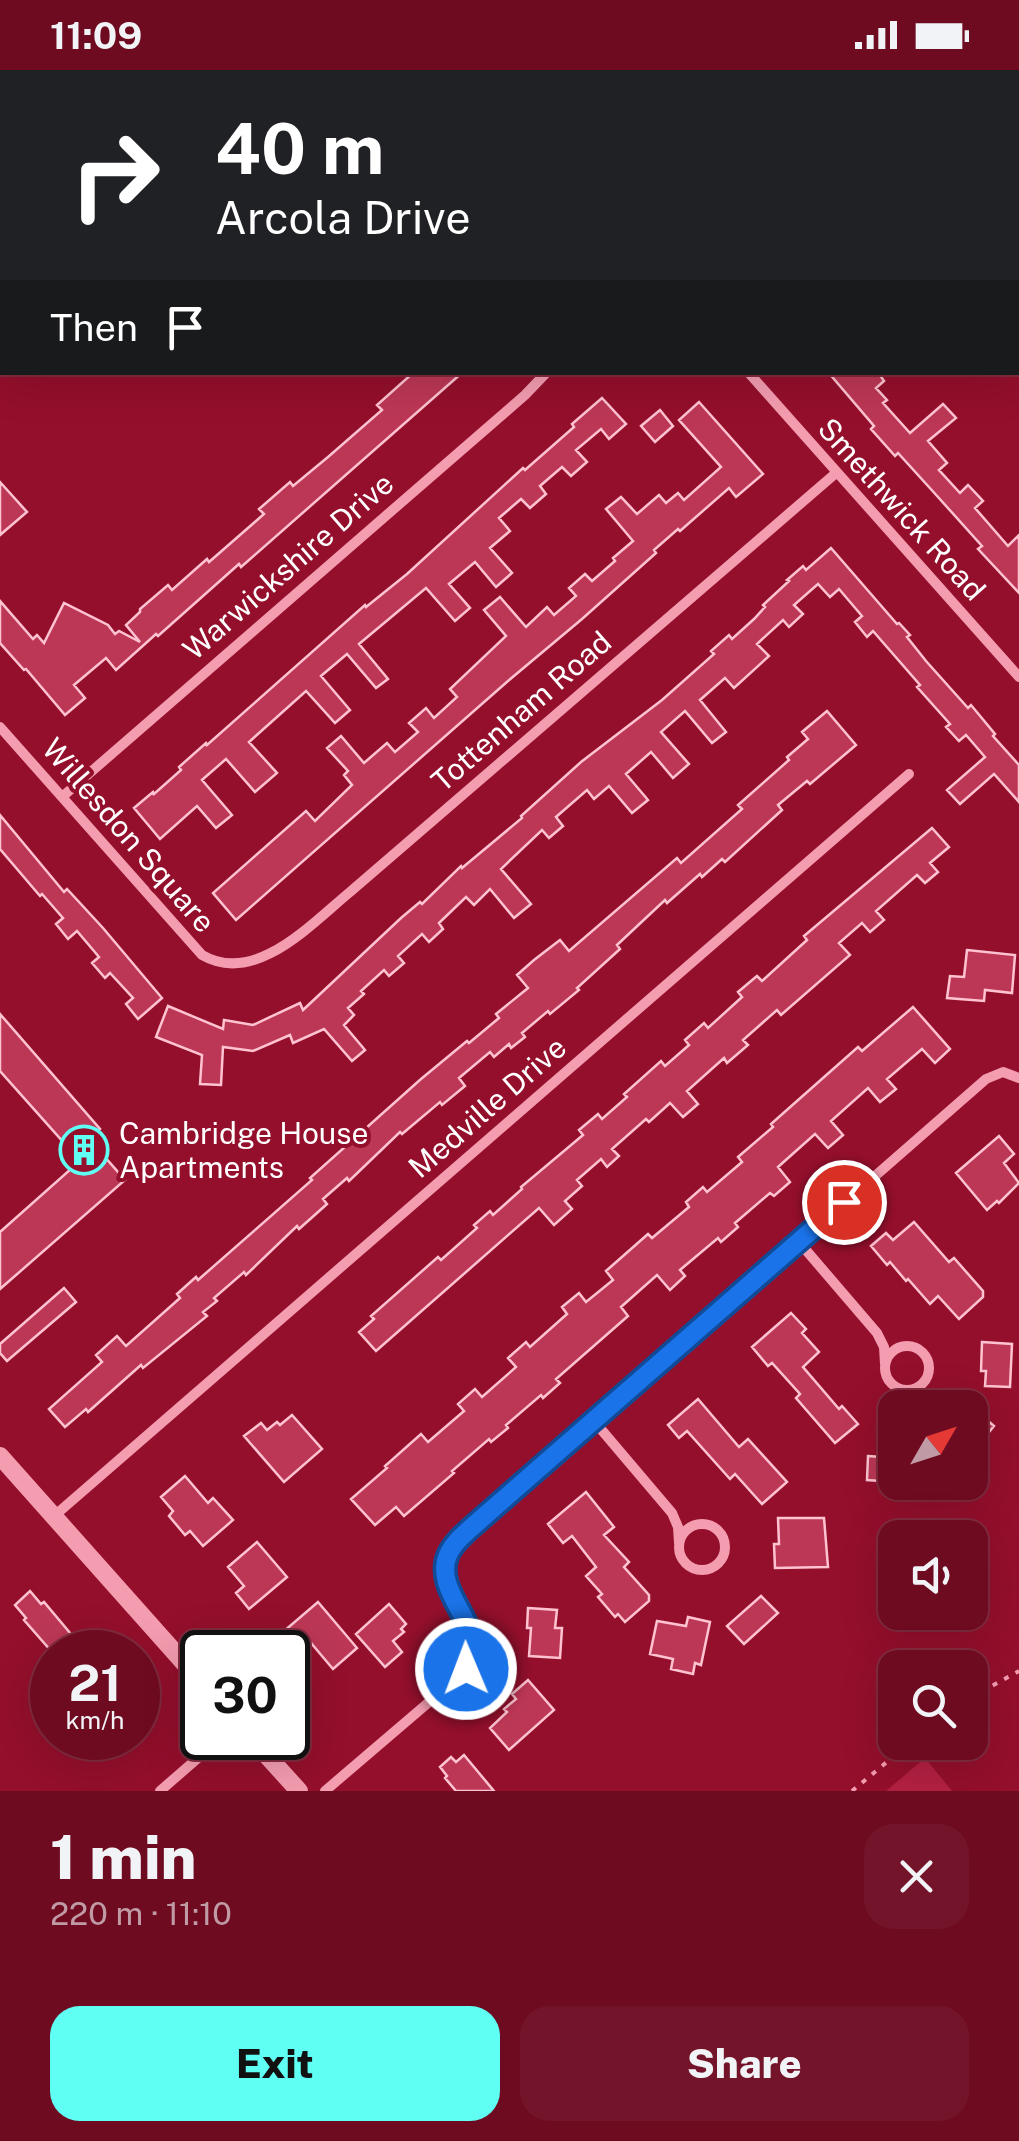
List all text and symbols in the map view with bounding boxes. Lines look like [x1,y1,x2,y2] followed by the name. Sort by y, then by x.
[50,13,142,58] text: 11:09
[215,107,385,190] text: 40 m
[50,110,180,240] icon: right
[215,191,471,244] text: Arcola Drive
[158,300,213,355] icon: arrive
[50,305,138,350] text: Then
[811,410,993,608] street label: Smethwick Road
[175,465,401,667] street label: Warwickshire Drive
[424,623,618,799] street label: Tottenham Road
[35,731,223,939] street label: Willesdon Square
[401,1029,573,1185] street label: Medville Drive
[119,1115,368,1185] place label: Cambridge House Apartments
[58,1124,110,1176] building icon: Cambridge House Apartments
[802,1160,887,1245] pin
[817,1175,872,1230] icon: arrive
[878,1390,988,1500] north arrow
[878,1390,988,1760] map controls
[878,1520,988,1630] button: sound
[414,1617,518,1721] position arrow
[180,1630,310,1760] speed limit sign: 30
[878,1650,988,1760] button: search
[68,1653,122,1712] text: 21
[66,1705,124,1735] text: km/h
[50,1822,197,1893] text: 1 min
[864,1824,969,1929] button: close
[50,1895,232,1932] text: 220 m · 11:10
[50,2006,500,2121] button: Exit
[520,2006,969,2121] button: Share

